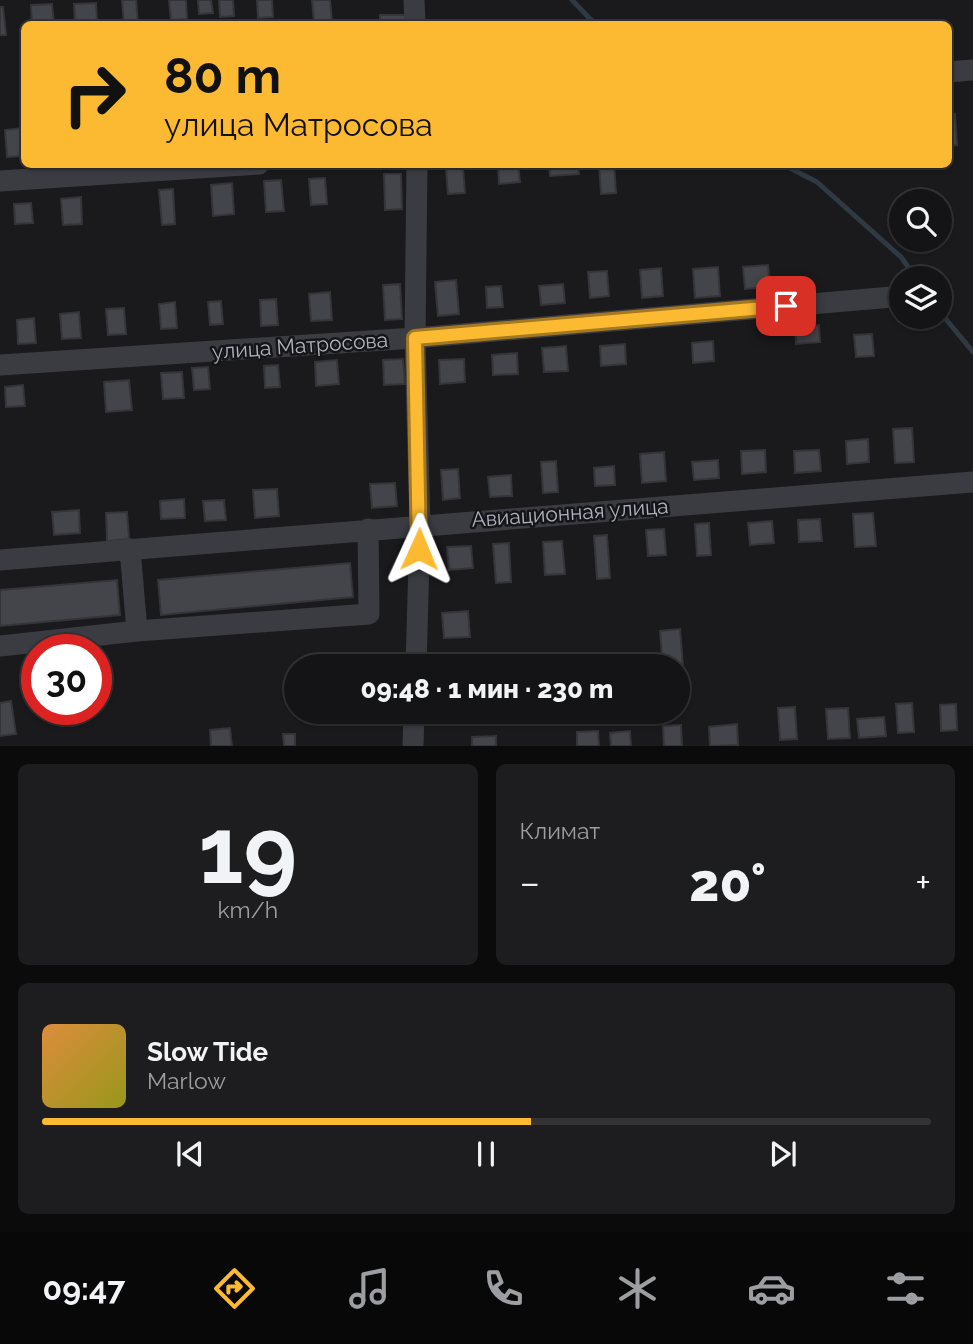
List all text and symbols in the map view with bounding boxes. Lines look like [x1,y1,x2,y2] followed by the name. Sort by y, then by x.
[164,47,281,104] text: 80 m
[49,49,140,140] icon: right
[164,106,433,143] text: улица Матросова
[889,189,952,329] map controls
[889,189,952,252] button: search
[889,266,952,329] button: layers
[756,276,816,336] pin
[767,287,805,325] icon: arrive
[211,327,389,364] street label: улица Матросова
[471,493,669,532] street label: Авиационная улица
[382,512,456,586] position arrow
[21,634,112,725] speed limit sign: 30
[361,674,613,704] text: 09:48 · 1 мин · 230 m
[198,797,297,904] text: 19
[520,817,600,844] text: Климат
[689,852,766,913] text: 20°
[520,860,540,905] text: −
[915,860,931,905] text: +
[217,896,278,923] text: km/h
[147,1037,268,1067] text: Slow Tide
[147,1067,226,1094] text: Marlow
[171,1135,209,1173] icon: previous
[467,1135,505,1173] icon: pause
[764,1135,802,1173] icon: next
[210,1264,259,1313] icon: directions
[345,1264,394,1313] icon: music
[479,1264,528,1313] icon: phone
[613,1264,662,1313] icon: climate
[747,1264,796,1313] icon: car
[881,1264,930,1313] icon: filters
[43,1270,125,1307] text: 09:47

